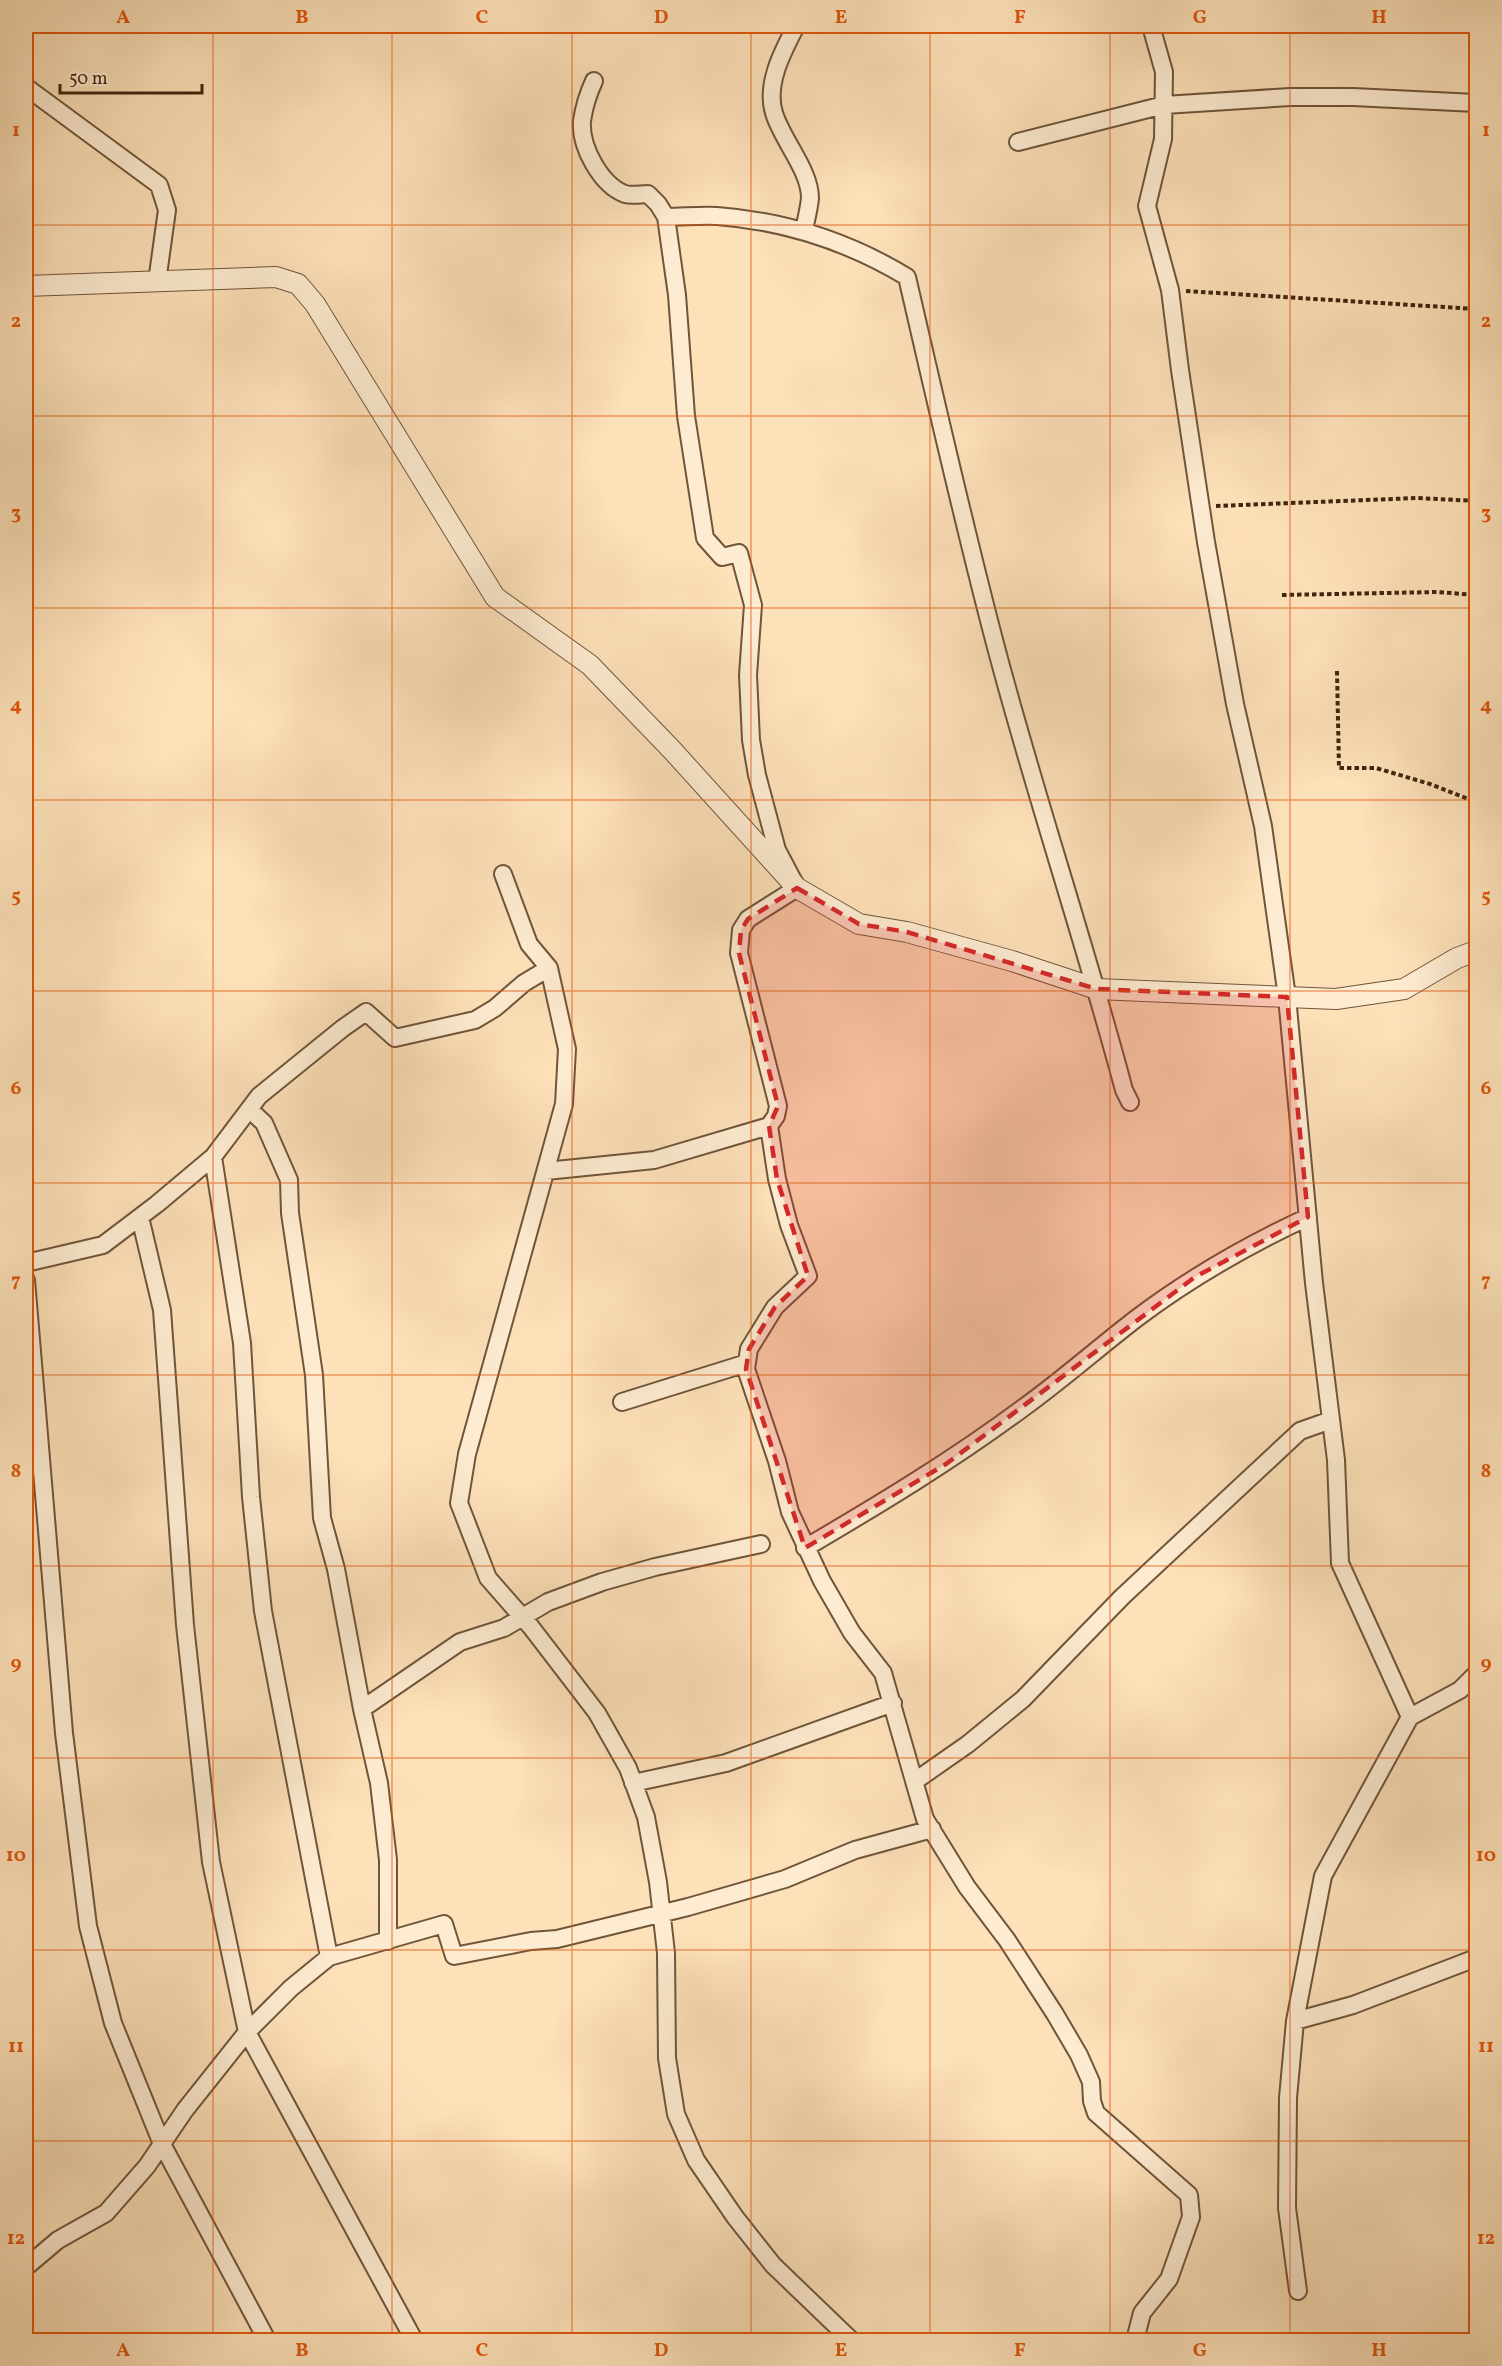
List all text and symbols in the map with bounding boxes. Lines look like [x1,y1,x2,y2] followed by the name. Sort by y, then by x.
[116,4,130,32] text: A
[295,4,309,32] text: B
[476,4,489,32] text: C
[654,4,668,32] text: D
[835,4,847,32] text: E
[1014,4,1026,32] text: F
[1193,4,1207,32] text: G
[1371,4,1387,32] text: H
[60,57,202,95] scale bar
[69,67,108,92] text: 50 m
[12,117,20,145] text: 1
[1482,117,1490,145] text: 1
[11,308,21,336] text: 2
[1481,308,1491,336] text: 2
[11,500,21,528] text: 3
[1481,500,1491,528] text: 3
[10,692,22,720] text: 4
[1480,692,1492,720] text: 4
[11,883,21,911] text: 5
[1481,883,1491,911] text: 5
[11,1075,22,1103] text: 6
[1481,1075,1492,1103] text: 6
[11,1267,21,1295] text: 7
[1481,1267,1491,1295] text: 7
[11,1458,21,1486] text: 8
[1481,1458,1491,1486] text: 8
[10,1650,22,1678] text: 9
[1480,1650,1492,1678] text: 9
[6,1842,26,1870] text: 10
[1476,1842,1496,1870] text: 10
[8,2033,24,2061] text: 11
[1478,2033,1494,2061] text: 11
[7,2225,25,2253] text: 12
[1477,2225,1495,2253] text: 12
[116,2337,130,2365] text: A
[295,2337,309,2365] text: B
[476,2337,489,2365] text: C
[654,2337,668,2365] text: D
[835,2337,847,2365] text: E
[1014,2337,1026,2365] text: F
[1193,2337,1207,2365] text: G
[1371,2337,1387,2365] text: H

